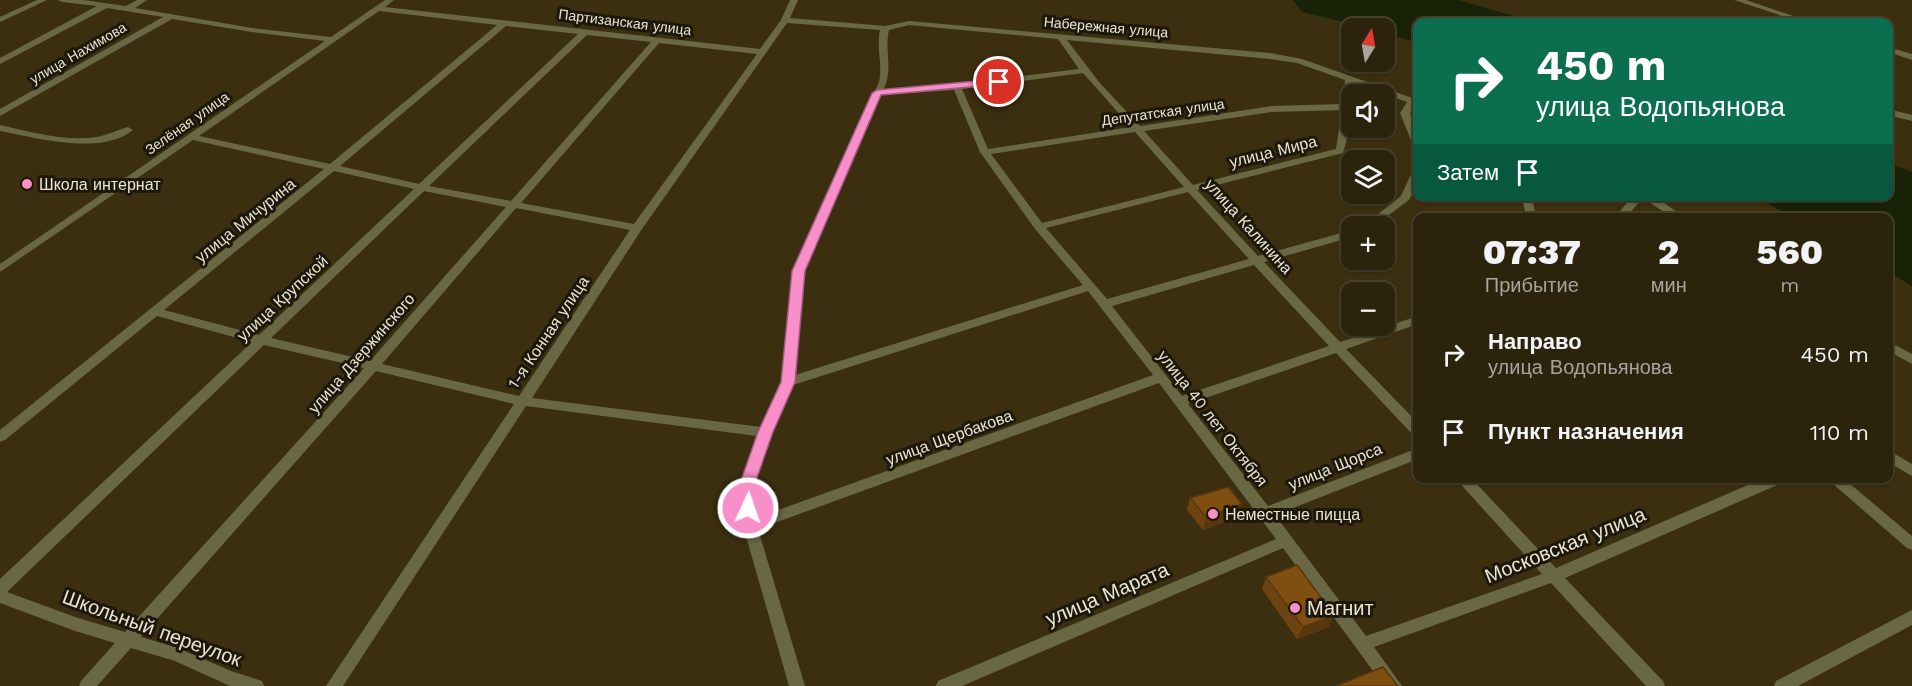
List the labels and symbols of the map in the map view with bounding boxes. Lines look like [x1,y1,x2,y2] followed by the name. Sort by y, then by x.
[558,6,692,38] street label: Партизанская улица
[1043,14,1169,40] street label: Набережная улица
[1341,18,1395,72] north arrow
[27,19,129,87] street label: улица Нахимова
[973,56,1024,107] pin
[142,88,232,158] street label: Зелёная улица
[1101,95,1226,129] street label: Депутатская улица
[1227,131,1319,172] street label: улица Мира
[191,174,299,267] street label: улица Мичурина
[39,175,161,194] place label: Школа интернат
[1201,175,1296,278] street label: улица Калинина
[20,177,34,191] marker: Школа интернат
[233,251,332,345] street label: улица Крупской
[504,272,593,392] street label: 1-я Конная улица
[304,289,419,417] street label: улица Дзержинского
[1154,347,1272,490] street label: улица 40 лет Октября
[883,406,1015,469] street label: улица Щербакова
[1286,439,1385,494] street label: улица Щорса
[716,476,780,540] position arrow
[1481,501,1650,588] street label: Московская улица
[1225,505,1360,524] place label: Неместные пицца
[1206,507,1220,521] marker: Неместные пицца
[1042,557,1173,631] street label: улица Марата
[59,584,245,672] street label: Школьный переулок
[1307,596,1374,620] place label: Магнит
[1288,601,1302,615] marker: Магнит

